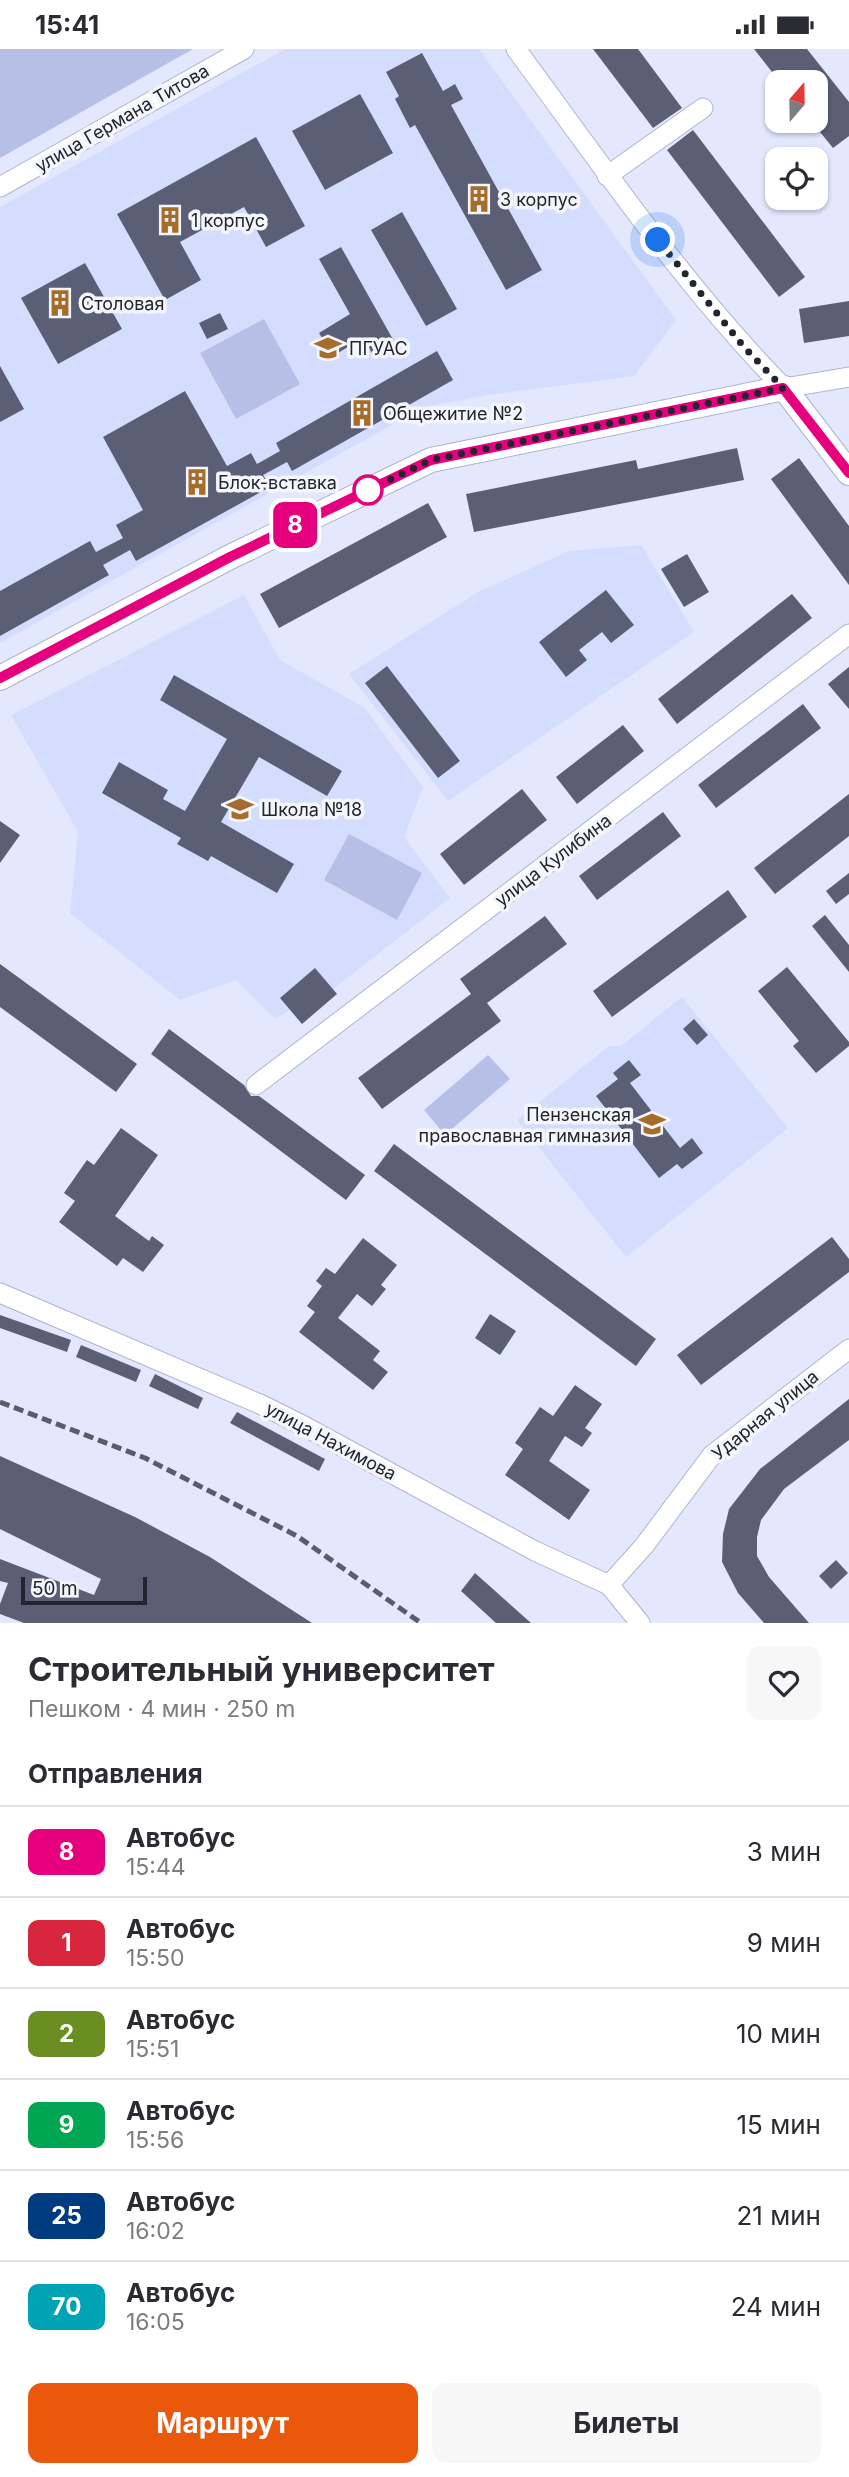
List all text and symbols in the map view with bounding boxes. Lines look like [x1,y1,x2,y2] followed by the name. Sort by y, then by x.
[35,9,99,40] text: 15:41
[31,60,213,176] street label: улица Германа Титова
[765,70,828,133] north arrow
[765,70,828,210] map controls
[765,147,828,210] button: locate
[464,184,494,214] building icon: 3 корпус
[500,189,578,210] place label: 3 корпус
[155,205,185,235] building icon: 1 корпус
[191,210,265,231] place label: 1 корпус
[640,222,675,257] your location
[45,288,75,318] building icon: Столовая
[81,293,164,314] place label: Столовая
[313,333,343,363] school or university icon: ПГУАС
[349,338,408,359] place label: ПГУАС
[347,398,377,428] building icon: Общежитие №2
[383,403,523,424] place label: Общежитие №2
[182,467,212,497] building icon: Блок-вставка
[218,472,337,493] place label: Блок-вставка
[353,475,383,505] unlabelled marker
[272,502,318,548] line badge: 8
[287,510,303,539] text: 8
[225,794,255,824] school or university icon: Школа №18
[261,799,362,820] place label: Школа №18
[491,810,615,910] street label: улица Кулибина
[419,1104,631,1146] place label: Пензенская православная гимназия
[637,1109,667,1139] school or university icon: Пензенская православная гимназия
[708,1366,822,1464] street label: Ударная улица
[262,1398,400,1484] street label: улица Нахимова
[21,1574,147,1606] scale bar
[32,1577,78,1600] text: 50 m
[747,1646,821,1720] button: heart
[28,1649,495,1689] text: Строительный университет
[28,1695,295,1723] text: Пешком · 4 мин · 250 m
[28,1758,203,1789] text: Отправления
[126,1822,235,1853] text: Автобус
[747,1836,821,1867] text: 3 мин
[59,1837,74,1866] text: 8
[126,1853,186,1881] text: 15:44
[126,1913,235,1944] text: Автобус
[747,1927,821,1958] text: 9 мин
[61,1928,72,1957] text: 1
[126,1944,184,1972] text: 15:50
[126,2004,235,2035] text: Автобус
[736,2018,821,2049] text: 10 мин
[59,2019,74,2048] text: 2
[126,2035,179,2063] text: 15:51
[126,2095,235,2126] text: Автобус
[737,2109,821,2140] text: 15 мин
[59,2110,74,2139] text: 9
[126,2126,184,2154] text: 15:56
[126,2186,235,2217] text: Автобус
[736,2200,821,2231] text: 21 мин
[51,2201,82,2230] text: 25
[126,2217,185,2245] text: 16:02
[126,2277,235,2308] text: Автобус
[731,2291,821,2322] text: 24 мин
[52,2292,81,2321] text: 70
[126,2308,185,2336] text: 16:05
[28,2383,418,2463] button: Маршрут
[432,2383,821,2463] button: Билеты

